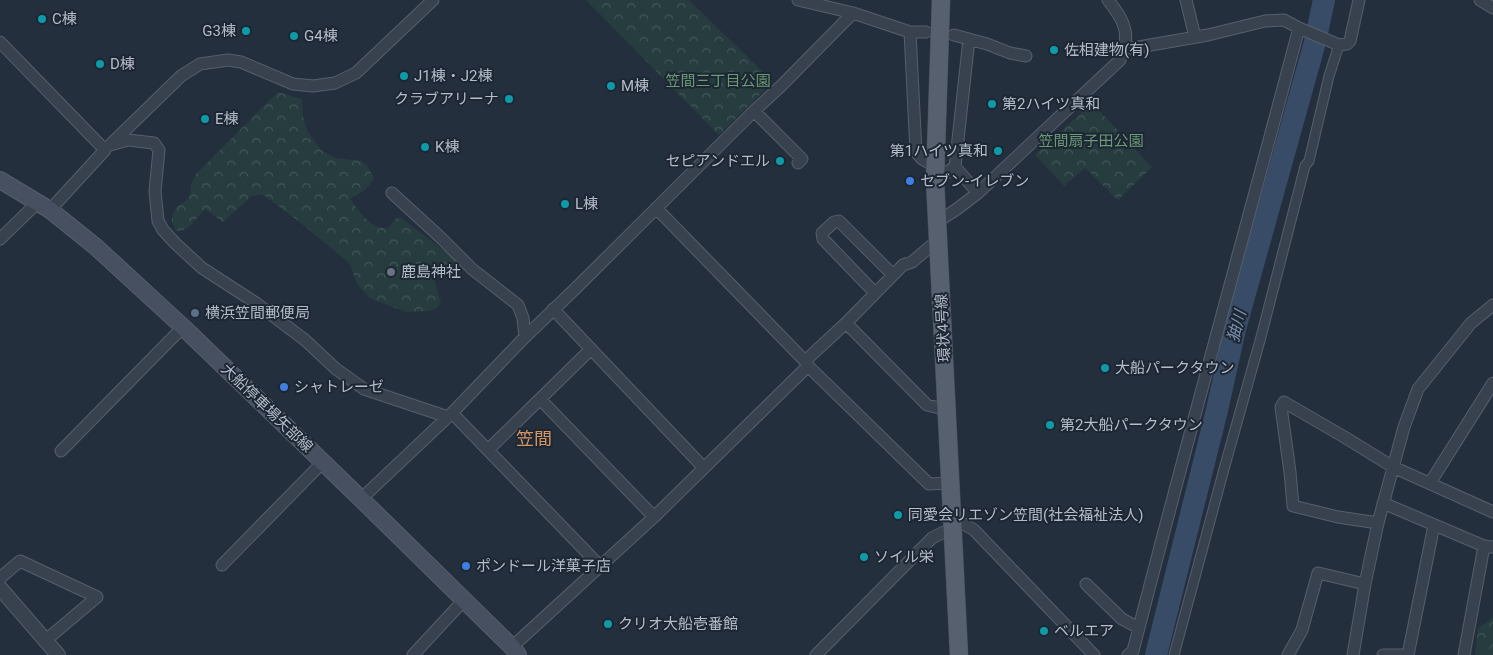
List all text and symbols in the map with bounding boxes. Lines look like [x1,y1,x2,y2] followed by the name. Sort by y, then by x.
[52,10,77,28] place label: C棟
[36,13,48,25] marker: C棟
[202,22,236,40] place label: G3棟
[240,25,252,37] marker: G3棟
[304,27,338,45] place label: G4棟
[288,30,300,42] marker: G4棟
[1064,41,1149,59] place label: 佐相建物(有)
[1048,44,1060,56] marker: 佐相建物(有)
[110,55,135,73] place label: D棟
[94,58,106,70] marker: D棟
[414,67,492,85] place label: J1棟・J2棟
[398,70,410,82] marker: J1棟・J2棟
[665,72,771,90] park label: 笠間三丁目公園
[621,77,649,95] place label: M棟
[605,80,617,92] marker: M棟
[394,90,499,108] place label: クラブアリーナ
[503,93,515,105] marker: クラブアリーナ
[1002,95,1100,113] place label: 第2ハイツ真和
[986,98,998,110] marker: 第2ハイツ真和
[215,110,239,128] place label: E棟
[199,113,211,125] marker: E棟
[1038,132,1144,150] park label: 笠間扇子田公園
[435,138,459,156] place label: K棟
[419,141,431,153] marker: K棟
[890,142,988,160] place label: 第1ハイツ真和
[992,145,1004,157] marker: 第1ハイツ真和
[666,152,770,170] place label: セピアンドエル
[774,155,786,167] marker: セピアンドエル
[920,172,1029,190] place label: セブン-イレブン
[904,175,916,187] marker: セブン-イレブン
[575,195,598,213] place label: L棟
[559,198,571,210] marker: L棟
[401,263,461,281] place label: 鹿島神社
[385,266,397,278] marker: 鹿島神社
[932,293,954,363] street label: 環状4号線
[205,304,310,322] place label: 横浜笠間郵便局
[1223,306,1250,344] water label: 㹨川
[189,307,201,319] marker: 横浜笠間郵便局
[1115,359,1234,377] place label: 大船パークタウン
[218,360,316,456] street label: 大船停車場矢部線
[1099,362,1111,374] marker: 大船パークタウン
[294,378,384,396] place label: シャトレーゼ
[278,381,290,393] marker: シャトレーゼ
[1060,416,1203,434] place label: 第2大船パークタウン
[1044,419,1056,431] marker: 第2大船パークタウン
[516,428,552,449] district label: 笠間
[908,506,1143,524] place label: 同愛会リエゾン笠間(社会福祉法人)
[892,509,904,521] marker: 同愛会リエゾン笠間(社会福祉法人)
[874,548,934,566] place label: ソイル栄
[858,551,870,563] marker: ソイル栄
[476,557,611,575] place label: ポンドール洋菓子店
[460,560,472,572] marker: ポンドール洋菓子店
[618,615,738,633] place label: クリオ大船壱番館
[602,618,614,630] marker: クリオ大船壱番館
[1054,622,1114,640] place label: ベルエア
[1038,625,1050,637] marker: ベルエア

